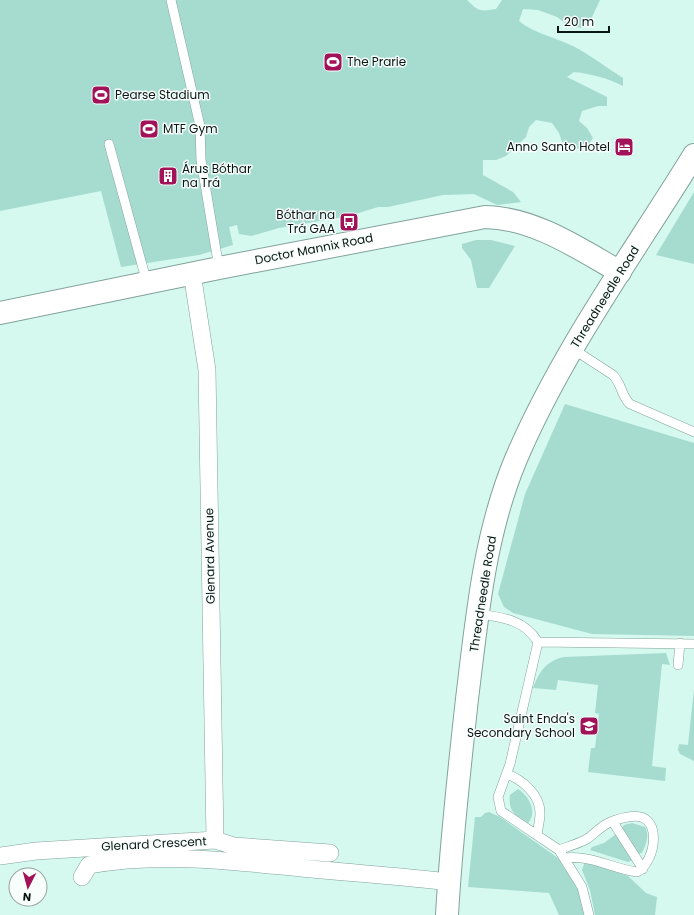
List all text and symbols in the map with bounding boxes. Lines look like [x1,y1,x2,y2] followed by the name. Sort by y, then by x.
[558,8,609,34] scale bar
[564,13,594,30] text: 20 m
[322,51,344,73] sports icon: The Prarie
[347,53,406,70] place label: The Prarie
[90,84,112,106] sports icon: Pearse Stadium
[115,86,210,103] place label: Pearse Stadium
[138,118,160,140] sports icon: MTF Gym
[163,120,218,137] place label: MTF Gym
[613,136,635,158] hotel icon: Anno Santo Hotel
[507,138,610,155] place label: Anno Santo Hotel
[182,160,252,191] place label: Árus Bóthar na Trá
[157,165,179,187] building icon: Árus Bóthar na Trá
[276,206,335,237] place label: Bóthar na Trá GAA
[338,211,360,233] bus stop icon: Bóthar na Trá GAA
[253,229,374,268] street label: Doctor Mannix Road
[566,242,643,351] street label: Threadneedle Road
[200,508,219,604] street label: Glenard Avenue
[465,534,500,653] street label: Threadneedle Road
[467,710,575,741] place label: Saint Enda's Secondary School
[578,715,600,737] school or university icon: Saint Enda's Secondary School
[101,832,207,855] street label: Glenard Crescent
[8,867,48,907] north arrow
[22,889,32,905] text: N

